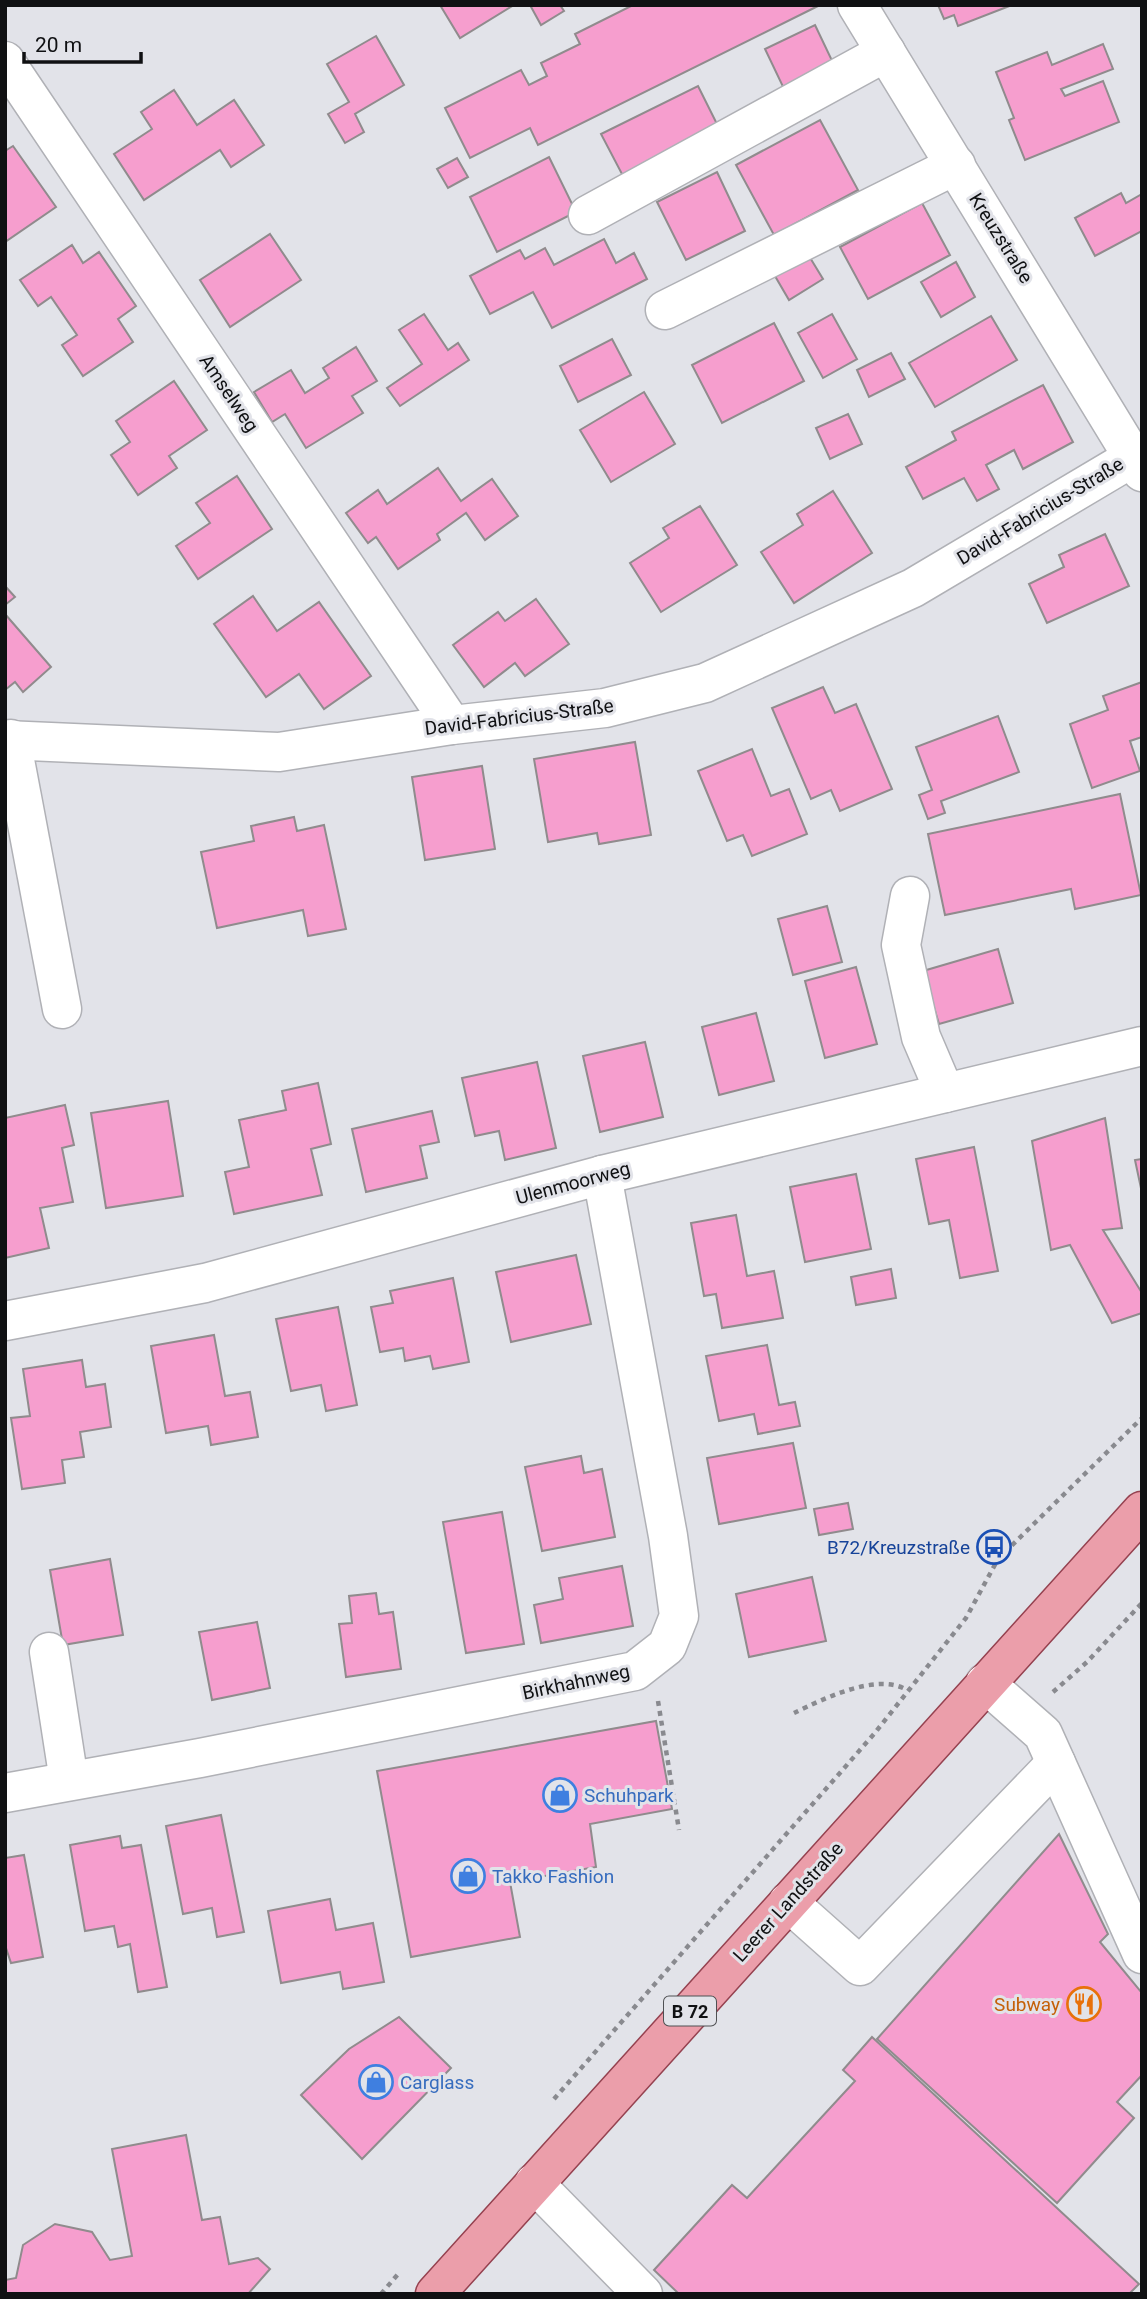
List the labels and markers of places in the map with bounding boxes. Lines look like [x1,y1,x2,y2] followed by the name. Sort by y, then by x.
[975,1528,1013,1566] bus stop icon: B72/Kreuzstraße
[827,1536,970,1559] place label: B72/Kreuzstraße
[541,1776,579,1814] shop icon: Schuhpark
[584,1784,674,1807] place label: Schuhpark
[449,1857,487,1895] shop icon: Takko Fashion
[492,1865,614,1888] place label: Takko Fashion
[1065,1985,1103,2023] restaurant icon: Subway
[994,1993,1060,2016] place label: Subway
[357,2063,395,2101] shop icon: Carglass
[400,2071,474,2094] place label: Carglass

